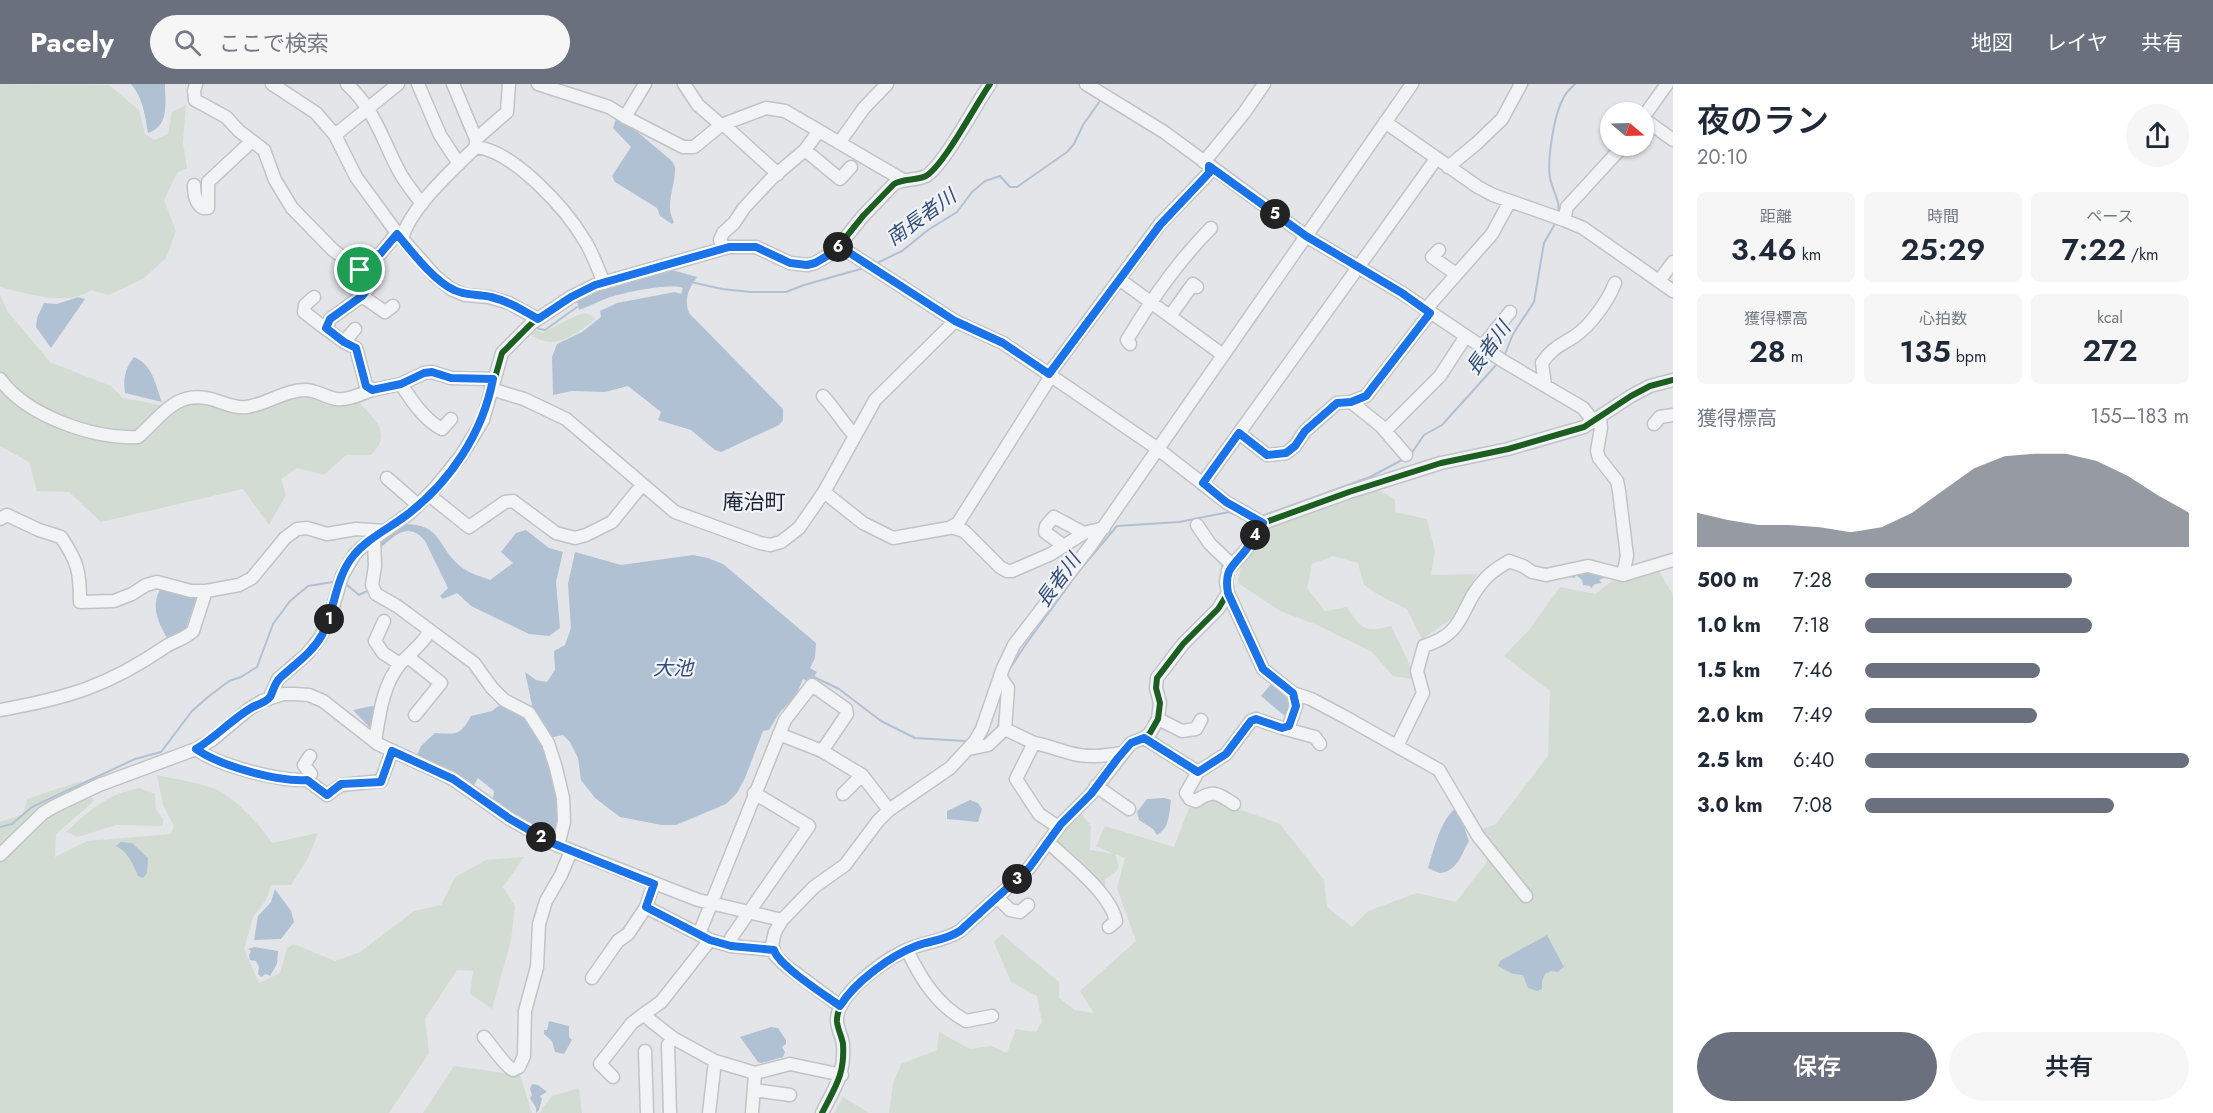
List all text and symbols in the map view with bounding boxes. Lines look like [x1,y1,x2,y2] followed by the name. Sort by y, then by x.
[150,15,570,69] search box
[30,22,114,63] text: Pacely
[171,26,204,59] icon: search
[219,27,329,59] text: ここで検索
[1971,28,2013,58] text: 地図
[2046,28,2108,58] text: レイヤ
[2141,28,2183,58] text: 共有
[1697,97,1829,144] text: 夜のラン
[1600,102,1654,156] north arrow
[1600,102,1654,156] map controls
[2126,104,2189,167] button: share
[1697,143,1747,172] text: 20:10
[880,181,964,253] water label: 南長者川
[1260,199,1290,229] pin: 5
[1270,202,1280,225] text: 5
[1760,205,1792,228] text: 距離
[1927,205,1959,228] text: 時間
[2086,205,2134,228] text: ペース
[1731,228,1797,271] text: 3.46
[1901,228,1986,271] text: 25:29
[2061,228,2126,271] text: 7:22
[823,232,853,262] pin: 6
[833,235,843,258] text: 6
[1797,243,1821,266] text: km
[2126,243,2159,266] text: /km
[334,244,385,295] pin
[343,253,376,286] icon: arrive
[2097,306,2123,329] text: kcal
[1744,307,1808,330] text: 獲得標高
[1919,307,1967,330] text: 心拍数
[1459,314,1519,381] water label: 長者川
[2082,329,2138,372] text: 272
[1749,330,1786,373] text: 28
[1900,330,1951,373] text: 135
[1786,345,1803,368] text: m
[1951,345,1986,368] text: bpm
[2090,402,2189,431] text: 155–183 m
[1697,404,1777,433] text: 獲得標高
[723,487,786,517] district label: 庵治町
[1240,520,1270,550] pin: 4
[1249,523,1261,546] text: 4
[1029,546,1089,613] water label: 長者川
[1697,566,1759,595] text: 500 m
[1793,566,1832,595] text: 7:28
[314,604,344,634] pin: 1
[325,607,333,630] text: 1
[1697,611,1761,640] text: 1.0 km
[1793,611,1829,640] text: 7:18
[653,654,695,683] water label: 大池
[1697,656,1760,685] text: 1.5 km
[1793,656,1833,685] text: 7:46
[1697,701,1764,730] text: 2.0 km
[1793,701,1833,730] text: 7:49
[1697,746,1763,775] text: 2.5 km
[1793,746,1834,775] text: 6:40
[1697,791,1763,820] text: 3.0 km
[1793,791,1832,820] text: 7:08
[526,822,556,852] pin: 2
[536,825,546,848] text: 2
[1002,864,1032,894] pin: 3
[1012,867,1022,890] text: 3
[1697,1032,1937,1101] button: 保存
[1949,1032,2189,1101] button: 共有

